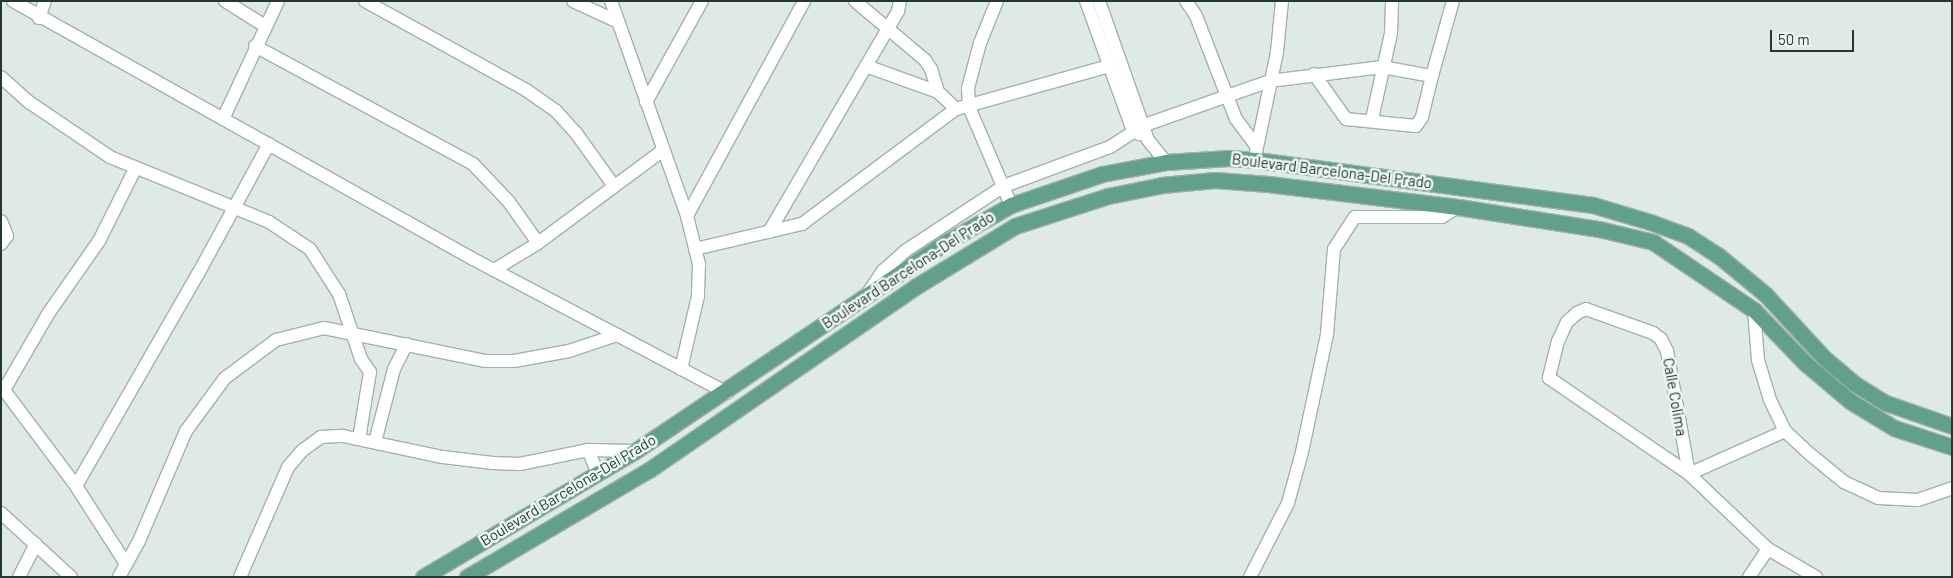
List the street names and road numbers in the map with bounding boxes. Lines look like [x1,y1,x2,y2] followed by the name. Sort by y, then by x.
[1231,150,1433,192] street label: Boulevard Barcelona-Del Prado
[819,208,997,332] street label: Boulevard Barcelona-Del Prado
[1659,356,1691,438] street label: Calle Colima
[477,430,659,550] street label: Boulevard Barcelona-Del Prado

